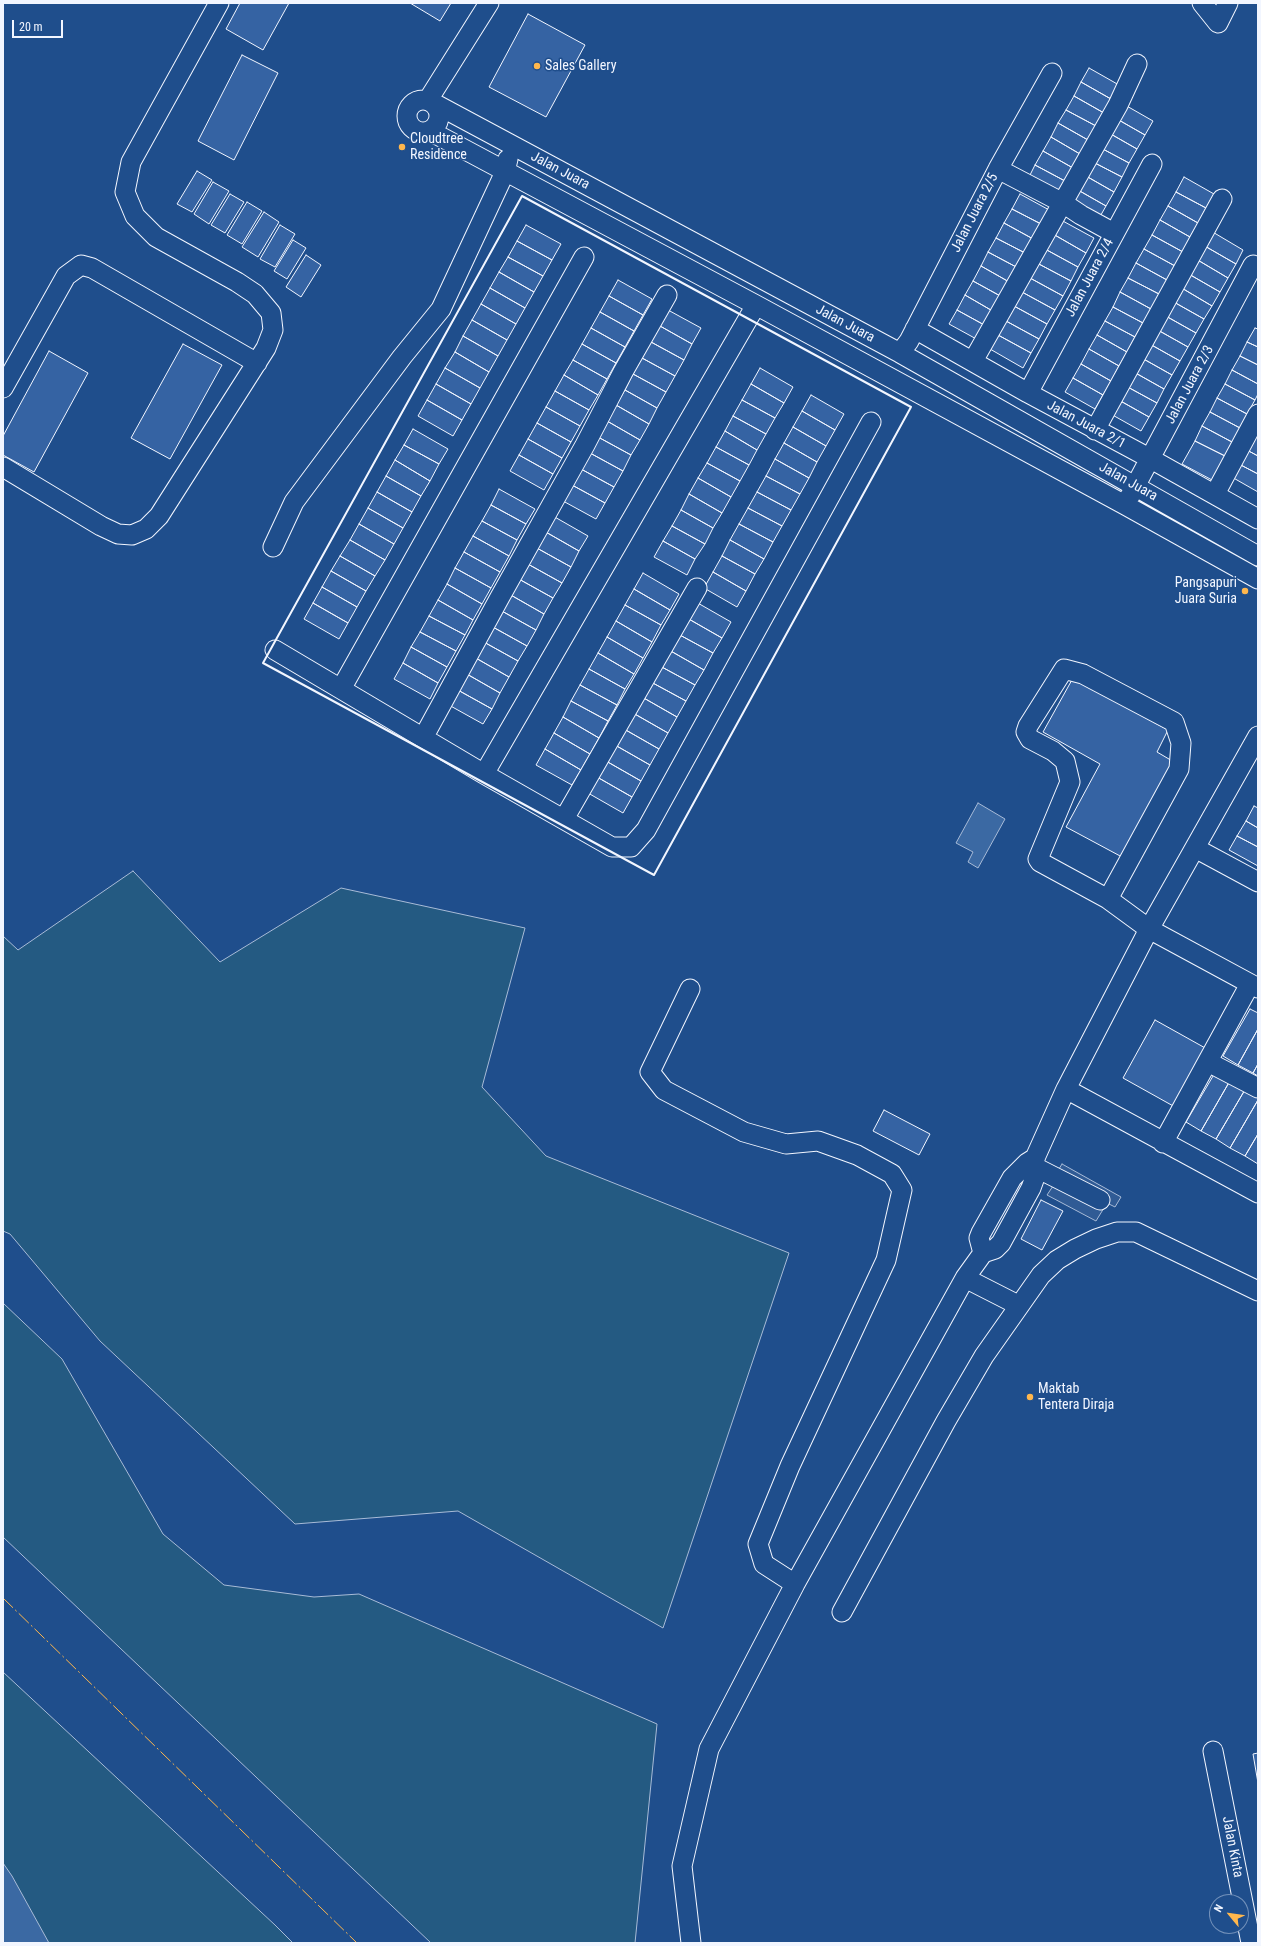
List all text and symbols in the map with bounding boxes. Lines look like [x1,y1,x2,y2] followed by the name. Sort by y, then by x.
[14,12,65,38] scale bar
[19,20,43,34] text: 20 m
[545,58,617,74] place label: Sales Gallery
[532,61,542,71] marker: Sales Gallery
[410,131,467,164] place label: Cloudtree Residence
[397,142,407,152] marker: Cloudtree Residence
[528,148,592,194] street label: Jalan Juara
[948,171,1002,255] street label: Jalan Juara 2/5
[1062,236,1118,320] street label: Jalan Juara 2/4
[813,301,877,347] street label: Jalan Juara
[1162,343,1218,427] street label: Jalan Juara 2/3
[1044,397,1128,453] street label: Jalan Juara 2/1
[1096,459,1160,505] street label: Jalan Juara
[1175,575,1237,608] place label: Pangsapuri Juara Suria
[1240,586,1250,596] marker: Pangsapuri Juara Suria
[1038,1381,1114,1414] place label: Maktab Tentera Diraja
[1025,1392,1035,1402] marker: Maktab Tentera Diraja
[1218,1815,1246,1879] street label: Jalan Kinta
[1209,1894,1249,1934] north arrow
[1212,1902,1226,1915] text: N

